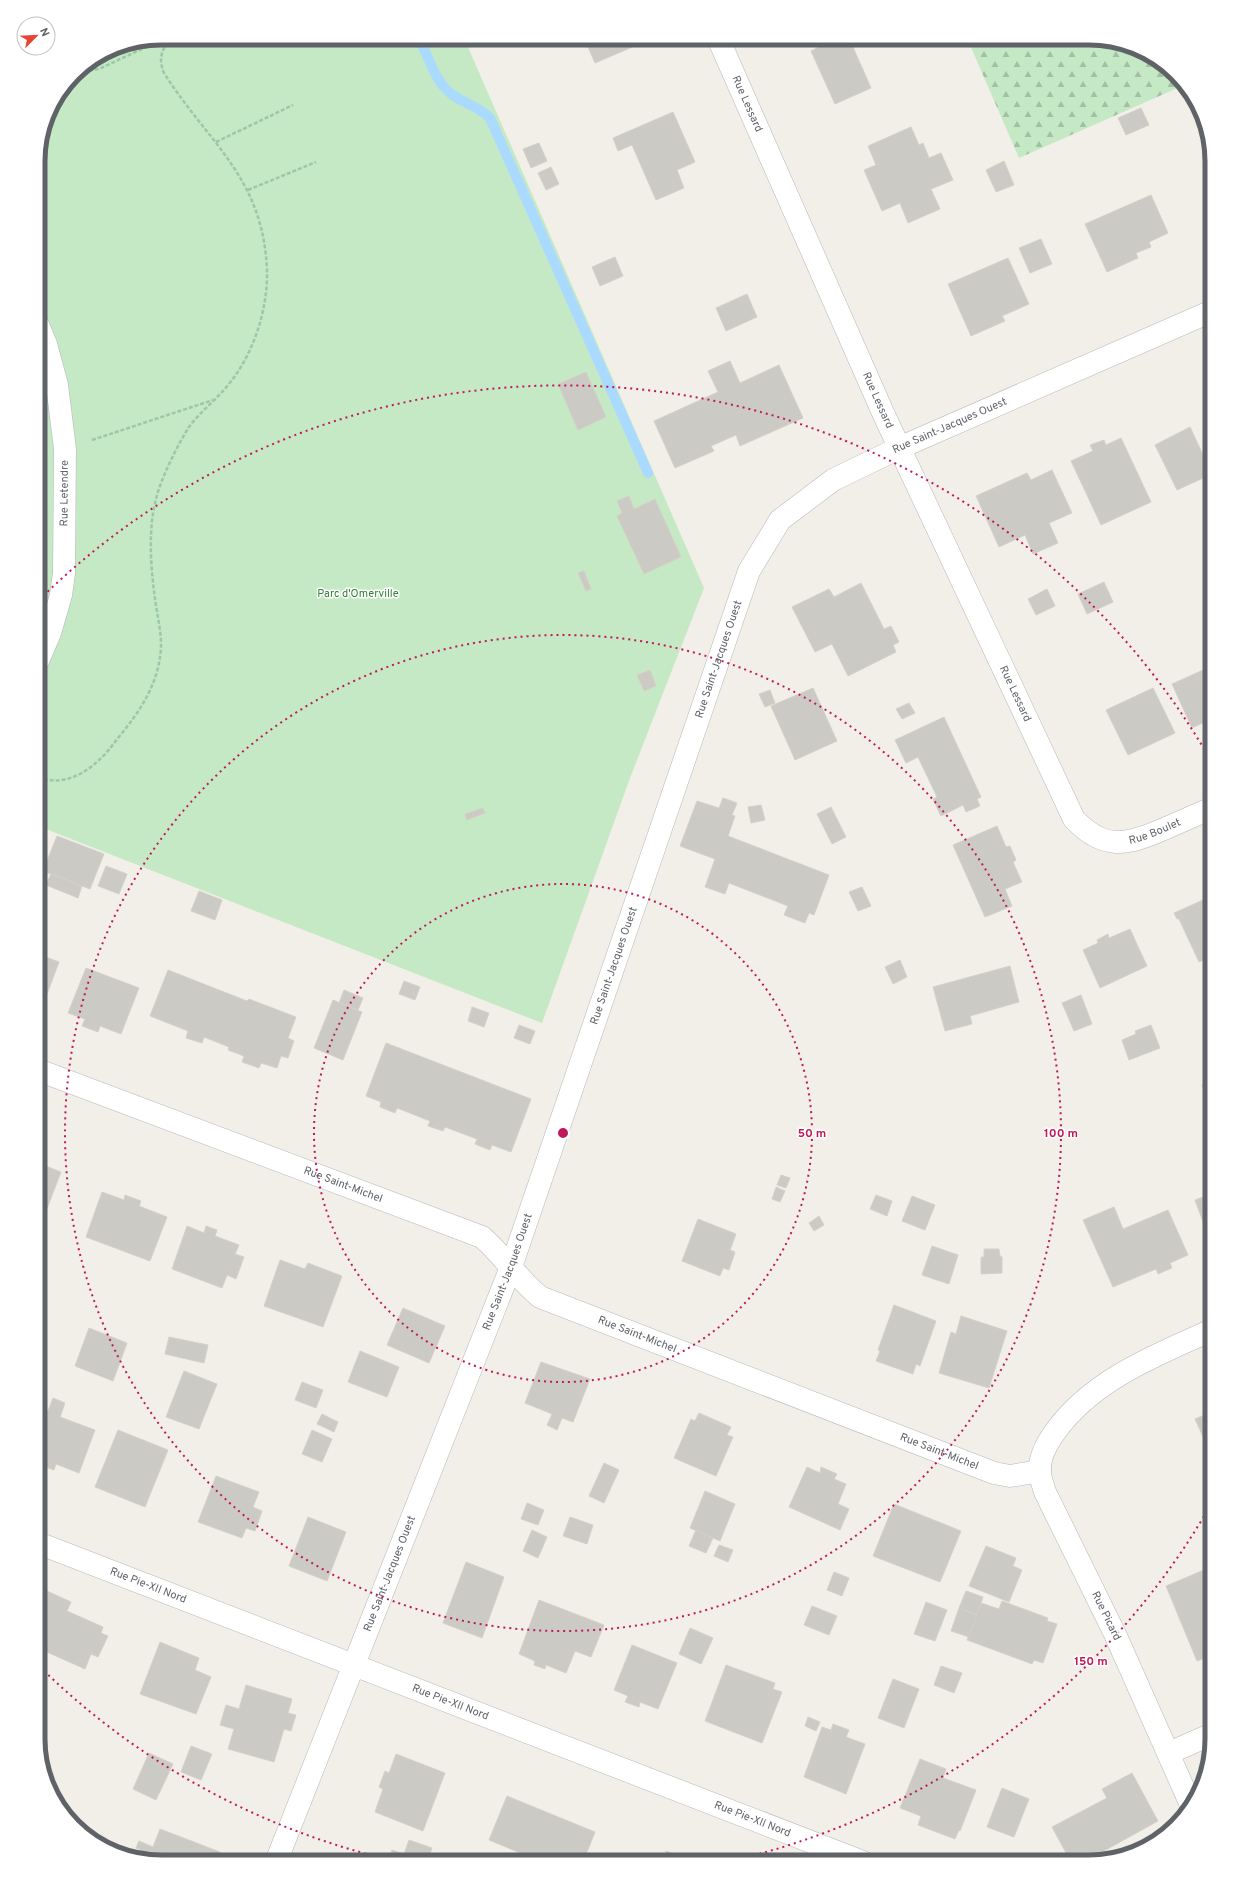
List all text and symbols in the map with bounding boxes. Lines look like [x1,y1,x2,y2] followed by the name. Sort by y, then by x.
[16,16,56,56] north arrow
[36,26,52,39] text: N
[728,74,766,134] street label: Rue Lessard
[859,370,896,431] street label: Rue Lessard
[890,395,1009,457] street label: Rue Saint-Jacques Ouest
[57,460,72,526] street label: Rue Letendre
[317,587,399,601] park label: Parc d'Omerville
[692,599,745,720] street label: Rue Saint-Jacques Ouest
[996,664,1034,724] street label: Rue Lessard
[1128,816,1183,848] street label: Rue Boulet
[587,905,641,1027] street label: Rue Saint-Jacques Ouest
[556,1126,570,1140] centre of rings
[798,1126,826,1142] text: 50 m
[1044,1126,1078,1142] text: 100 m
[302,1164,385,1206] street label: Rue Saint-Michel
[480,1212,536,1332] street label: Rue Saint-Jacques Ouest
[596,1313,678,1356] street label: Rue Saint-Michel
[898,1430,981,1473] street label: Rue Saint-Michel
[361,1514,419,1634] street label: Rue Saint-Jacques Ouest
[108,1564,188,1607] street label: Rue Pie-XII Nord
[1088,1589,1124,1643] street label: Rue Picard
[1074,1654,1108,1670] text: 150 m
[410,1681,491,1724] street label: Rue Pie-XII Nord
[712,1798,793,1840] street label: Rue Pie-XII Nord

